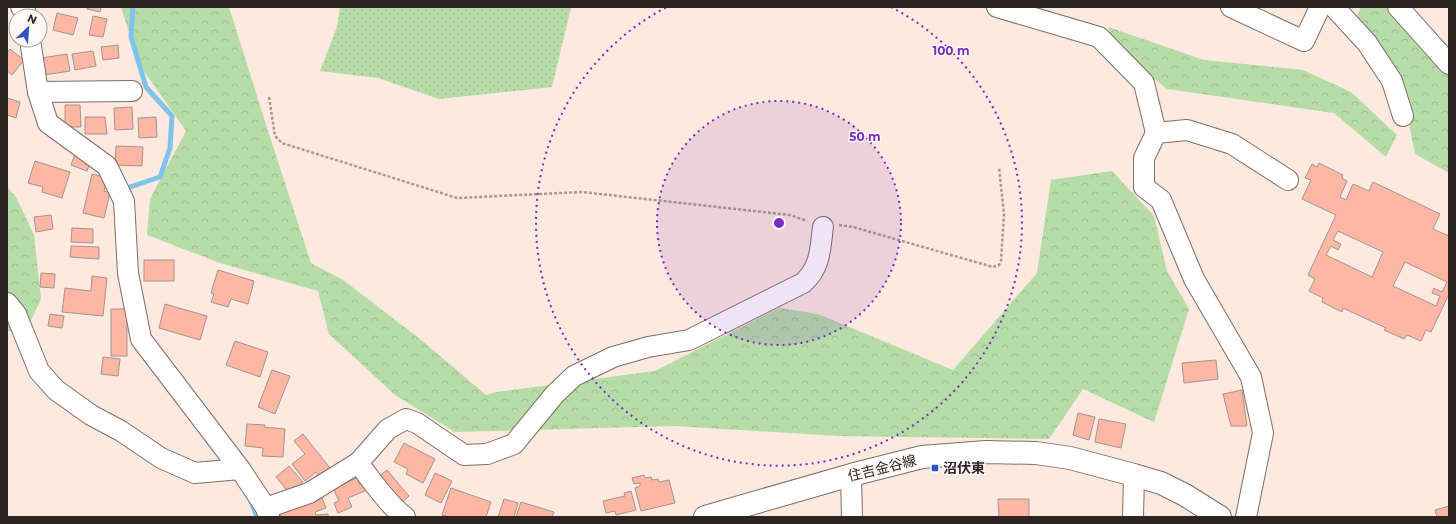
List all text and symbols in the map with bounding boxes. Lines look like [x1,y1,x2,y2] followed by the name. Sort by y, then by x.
[8,8,48,48] north arrow
[25,11,39,27] text: N
[933,43,969,58] text: 100 m
[849,129,881,144] text: 50 m
[772,216,786,230] centre of rings
[846,451,918,485] street label: 住吉金谷線
[943,459,985,477] place label: 沼伏東
[930,463,940,473] marker: 沼伏東

